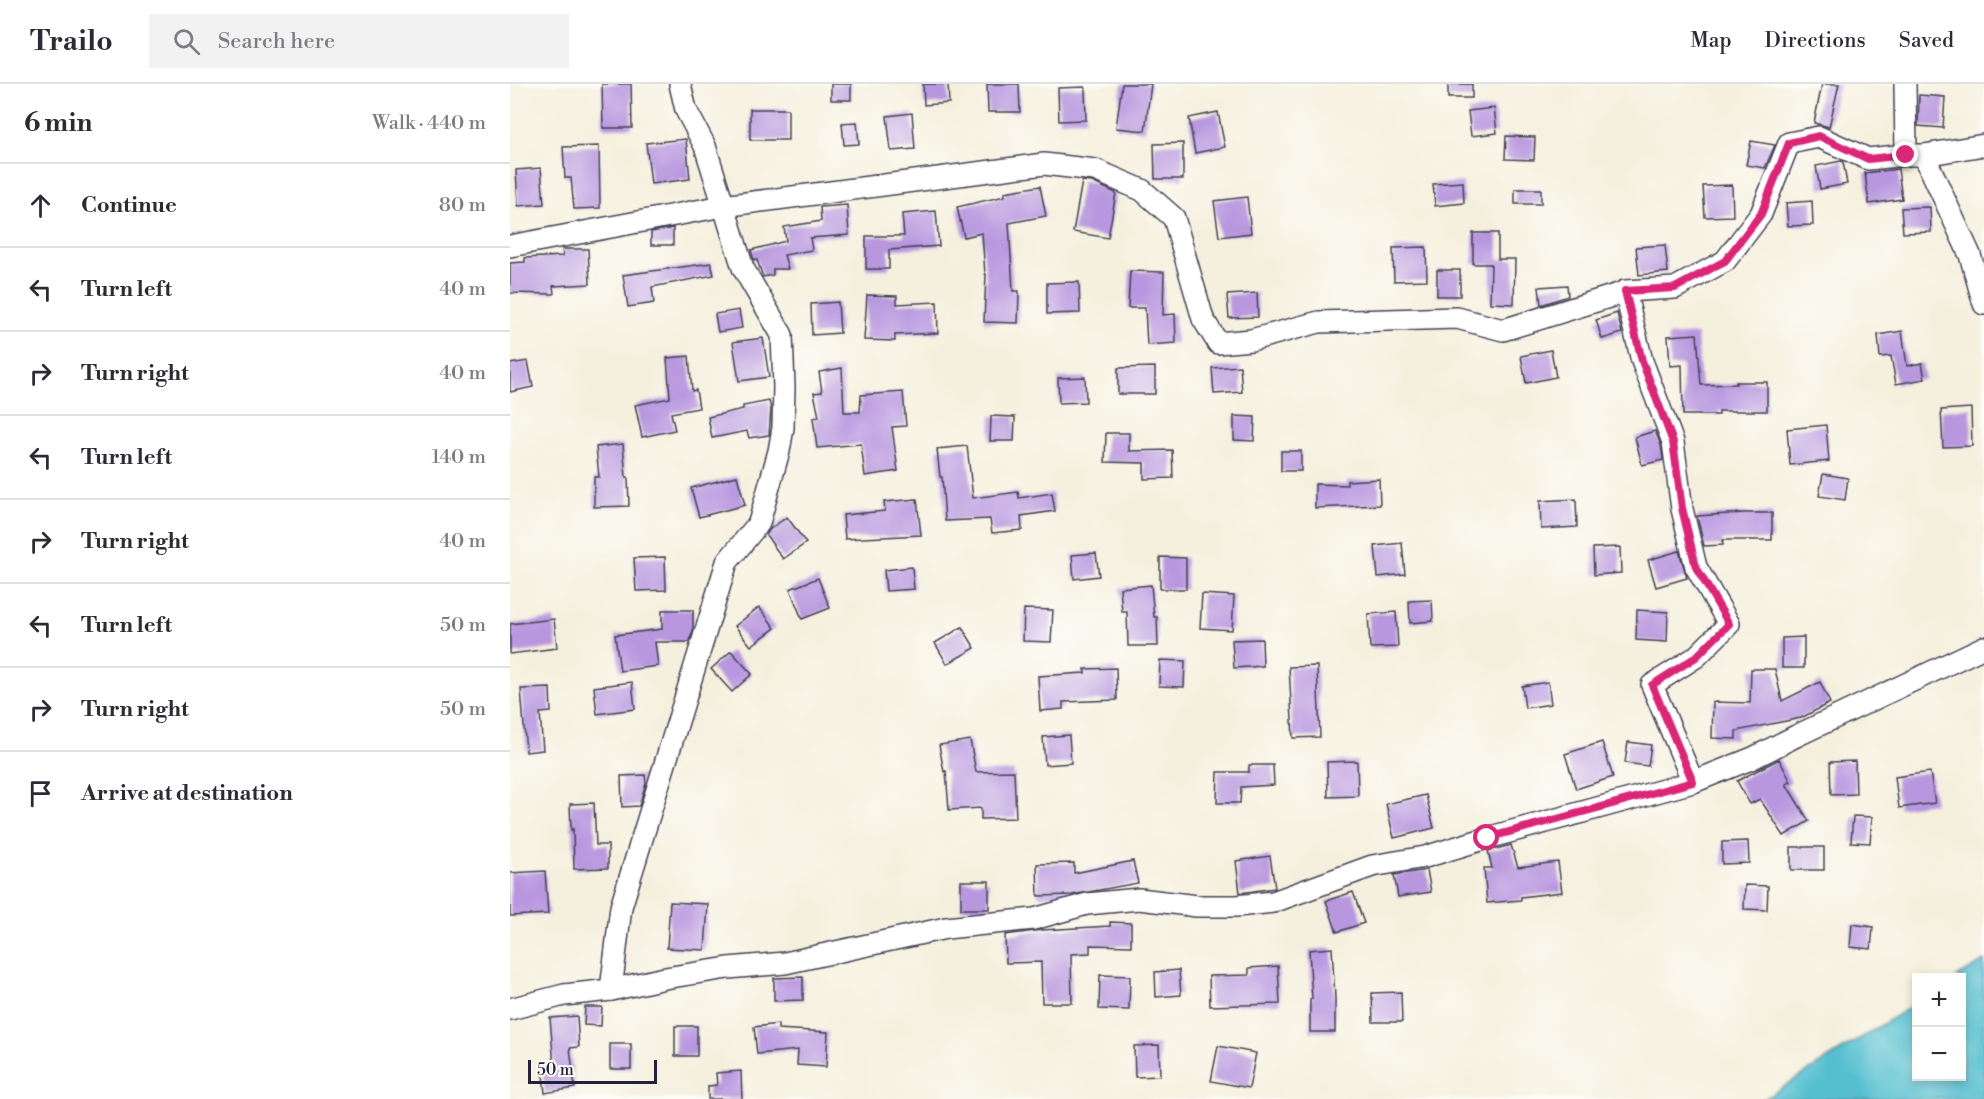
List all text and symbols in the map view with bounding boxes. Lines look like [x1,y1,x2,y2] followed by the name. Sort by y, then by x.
[149,14,569,68] search box
[30,24,113,59] text: Trailo
[170,25,203,58] icon: search
[218,28,335,55] text: Search here
[1690,28,1732,54] text: Map
[1765,28,1866,54] text: Directions
[1899,28,1954,54] text: Saved
[24,107,92,139] text: 6 min
[372,111,486,136] text: Walk · 440 m
[1892,141,1918,167] route end
[24,189,57,222] icon: ahead
[81,192,177,219] text: Continue
[439,193,486,218] text: 80 m
[24,273,57,306] icon: left
[81,276,172,303] text: Turn left
[439,277,486,302] text: 40 m
[24,357,57,390] icon: right
[81,360,189,387] text: Turn right
[439,361,486,386] text: 40 m
[24,441,57,474] icon: left
[81,444,172,471] text: Turn left
[431,445,486,470] text: 140 m
[24,525,57,558] icon: right
[81,528,189,555] text: Turn right
[439,529,486,554] text: 40 m
[24,609,57,642] icon: left
[81,612,172,639] text: Turn left
[440,613,486,638] text: 50 m
[24,693,57,726] icon: right
[81,696,189,723] text: Turn right
[440,697,486,722] text: 50 m
[24,777,57,810] icon: arrive
[81,780,293,807] text: Arrive at destination
[1473,824,1499,850] route start
[1912,973,1966,1081] map controls
[1912,973,1966,1027] button: +
[1912,1027,1966,1081] button: −
[528,1057,657,1084] scale bar
[537,1060,574,1080] text: 50 m

